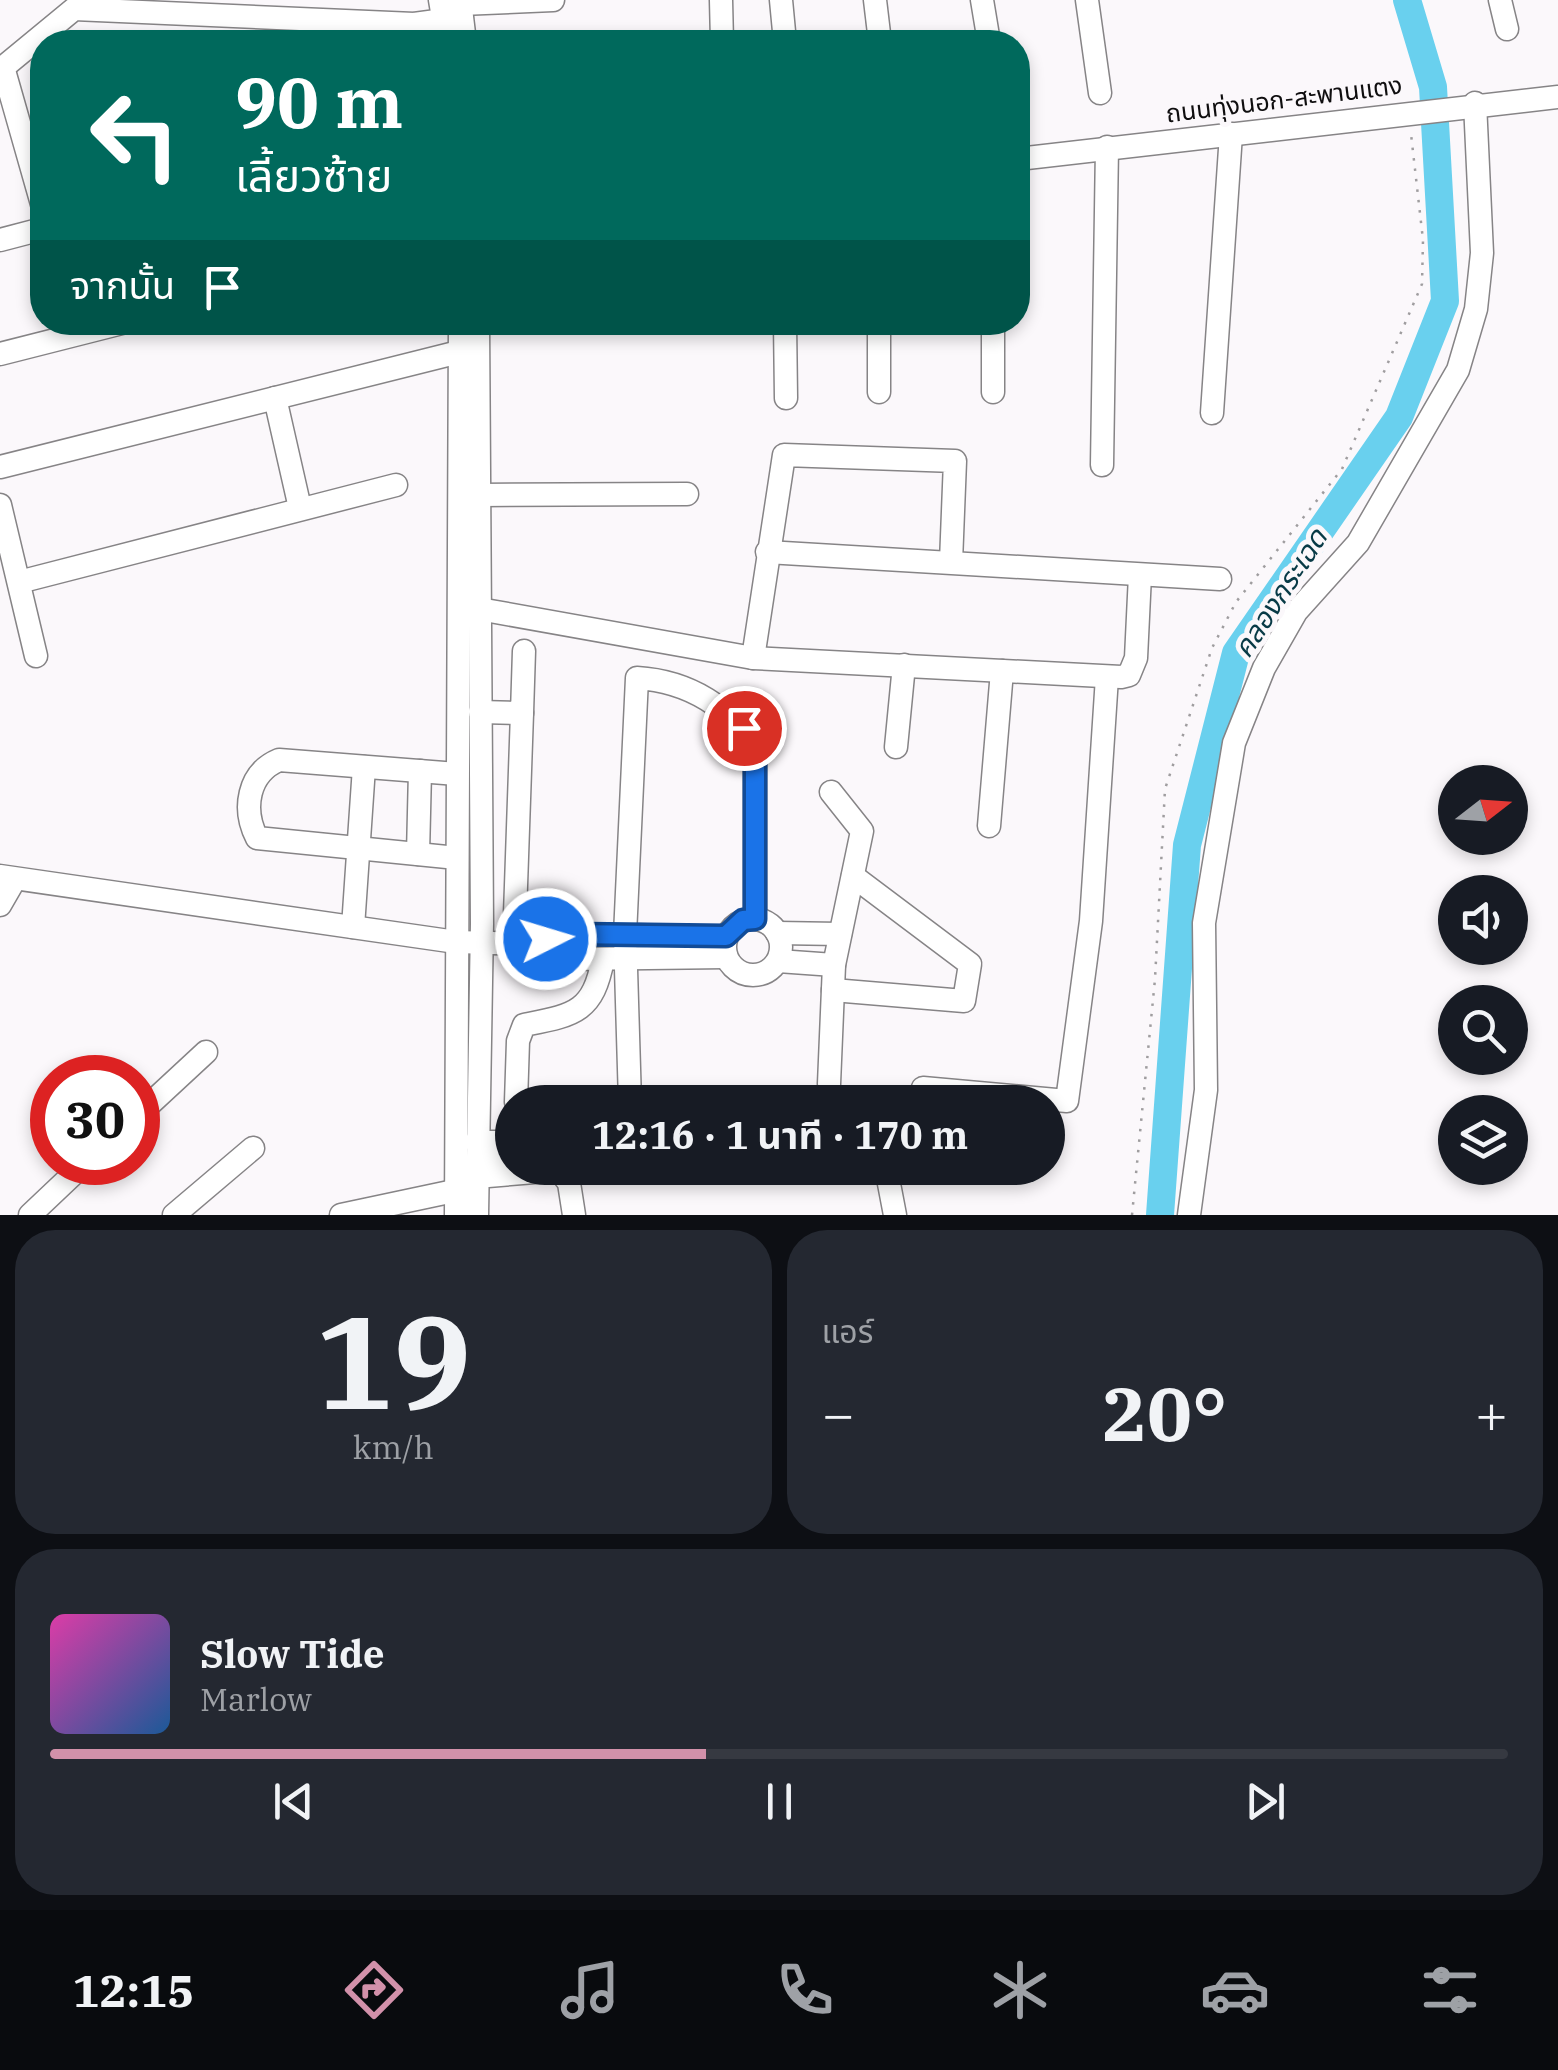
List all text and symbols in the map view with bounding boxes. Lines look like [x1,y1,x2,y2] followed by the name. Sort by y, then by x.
[235,56,403,147] text: 90 m
[1164,68,1404,129] street label: ถนนทุ่งนอก-สะพานแตง
[70,70,200,200] icon: left
[235,146,392,204] text: เลี้ยวซ้าย
[70,260,175,309] text: จากนั้น
[195,260,250,315] icon: arrive
[1224,521,1335,664] water label: คลองกระเฉด
[702,686,787,771] pin
[717,701,772,756] icon: arrive
[1438,765,1528,855] north arrow
[1438,765,1528,1185] map controls
[1438,875,1528,965] button: sound
[494,887,598,991] position arrow
[1438,985,1528,1075] button: search
[30,1055,160,1185] speed limit sign: 30
[1438,1095,1528,1185] button: layers
[592,1110,968,1159] text: 12:16 · 1 นาที · 170 m
[315,1276,471,1445] text: 19
[822,1310,873,1352] text: แอร์
[1102,1364,1227,1462] text: 20°
[822,1378,855,1449] text: −
[1475,1378,1508,1449] text: +
[353,1426,434,1468] text: km/h
[200,1629,385,1678] text: Slow Tide
[200,1678,312,1720] text: Marlow
[266,1774,321,1829] icon: previous
[752,1774,807,1829] icon: pause
[1238,1774,1293,1829] icon: next
[339,1955,409,2025] icon: directions
[555,1955,625,2025] icon: music
[770,1955,840,2025] icon: phone
[985,1955,1055,2025] icon: climate
[1200,1955,1270,2025] icon: car
[1415,1955,1485,2025] icon: filters
[73,1961,194,2019] text: 12:15

